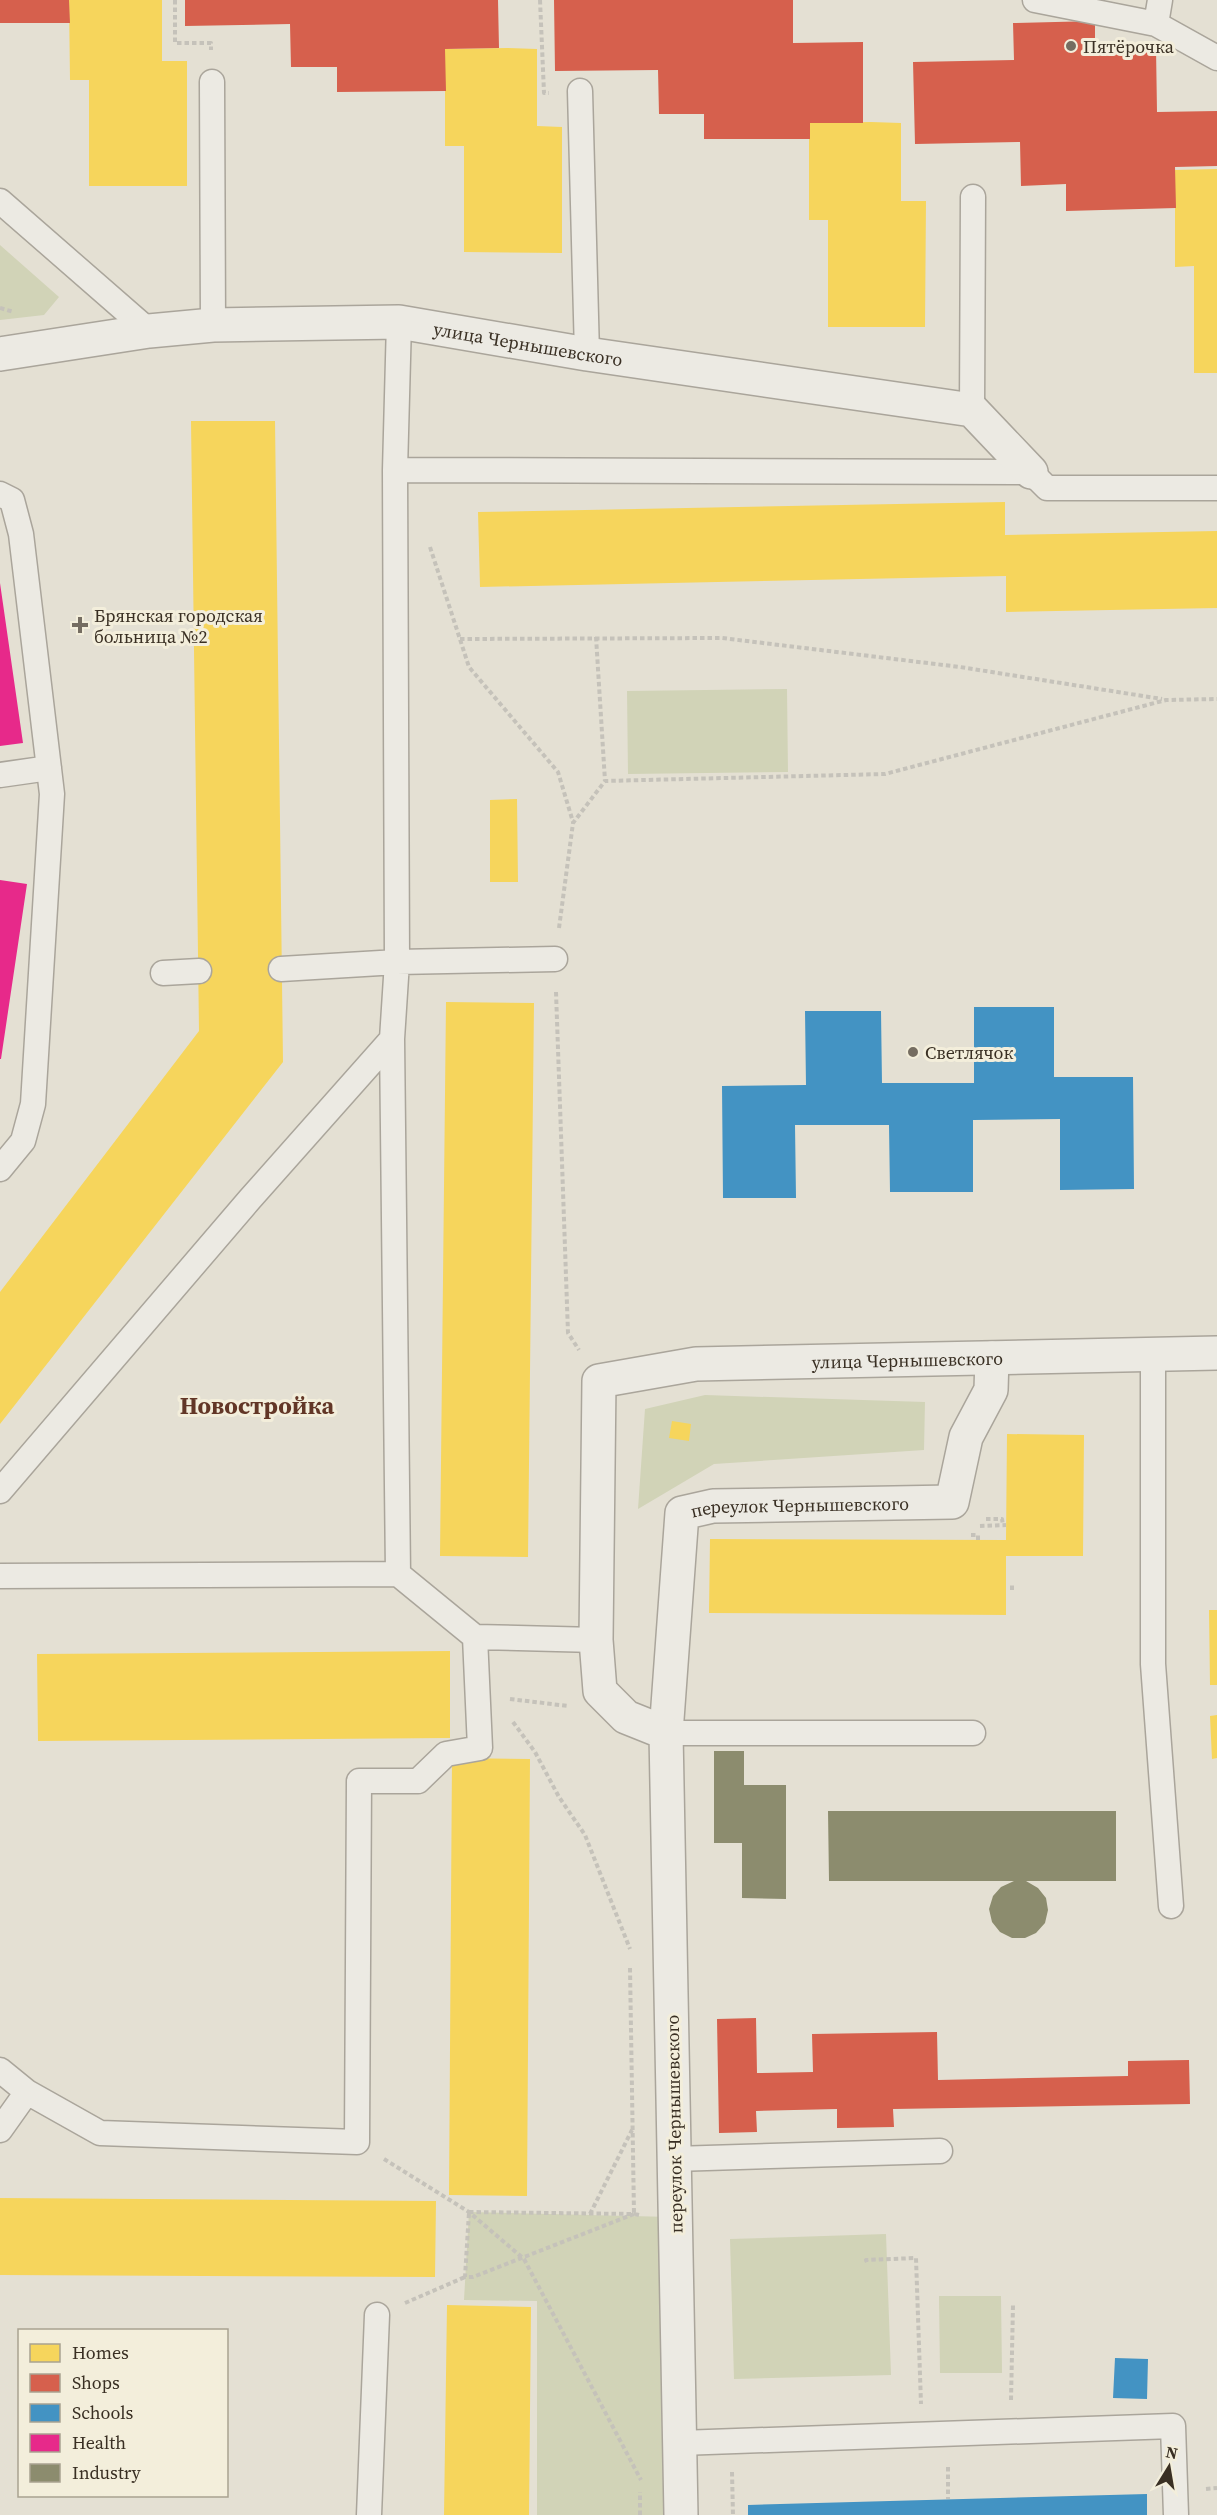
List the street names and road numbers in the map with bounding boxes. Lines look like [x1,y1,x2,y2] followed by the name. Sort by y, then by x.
[432,316,625,372] street label: улица Чернышевского
[811,1345,1003,1374] street label: улица Чернышевского
[688,1490,909,1523] street label: переулок Чернышевского
[660,2014,688,2234] street label: переулок Чернышевского

